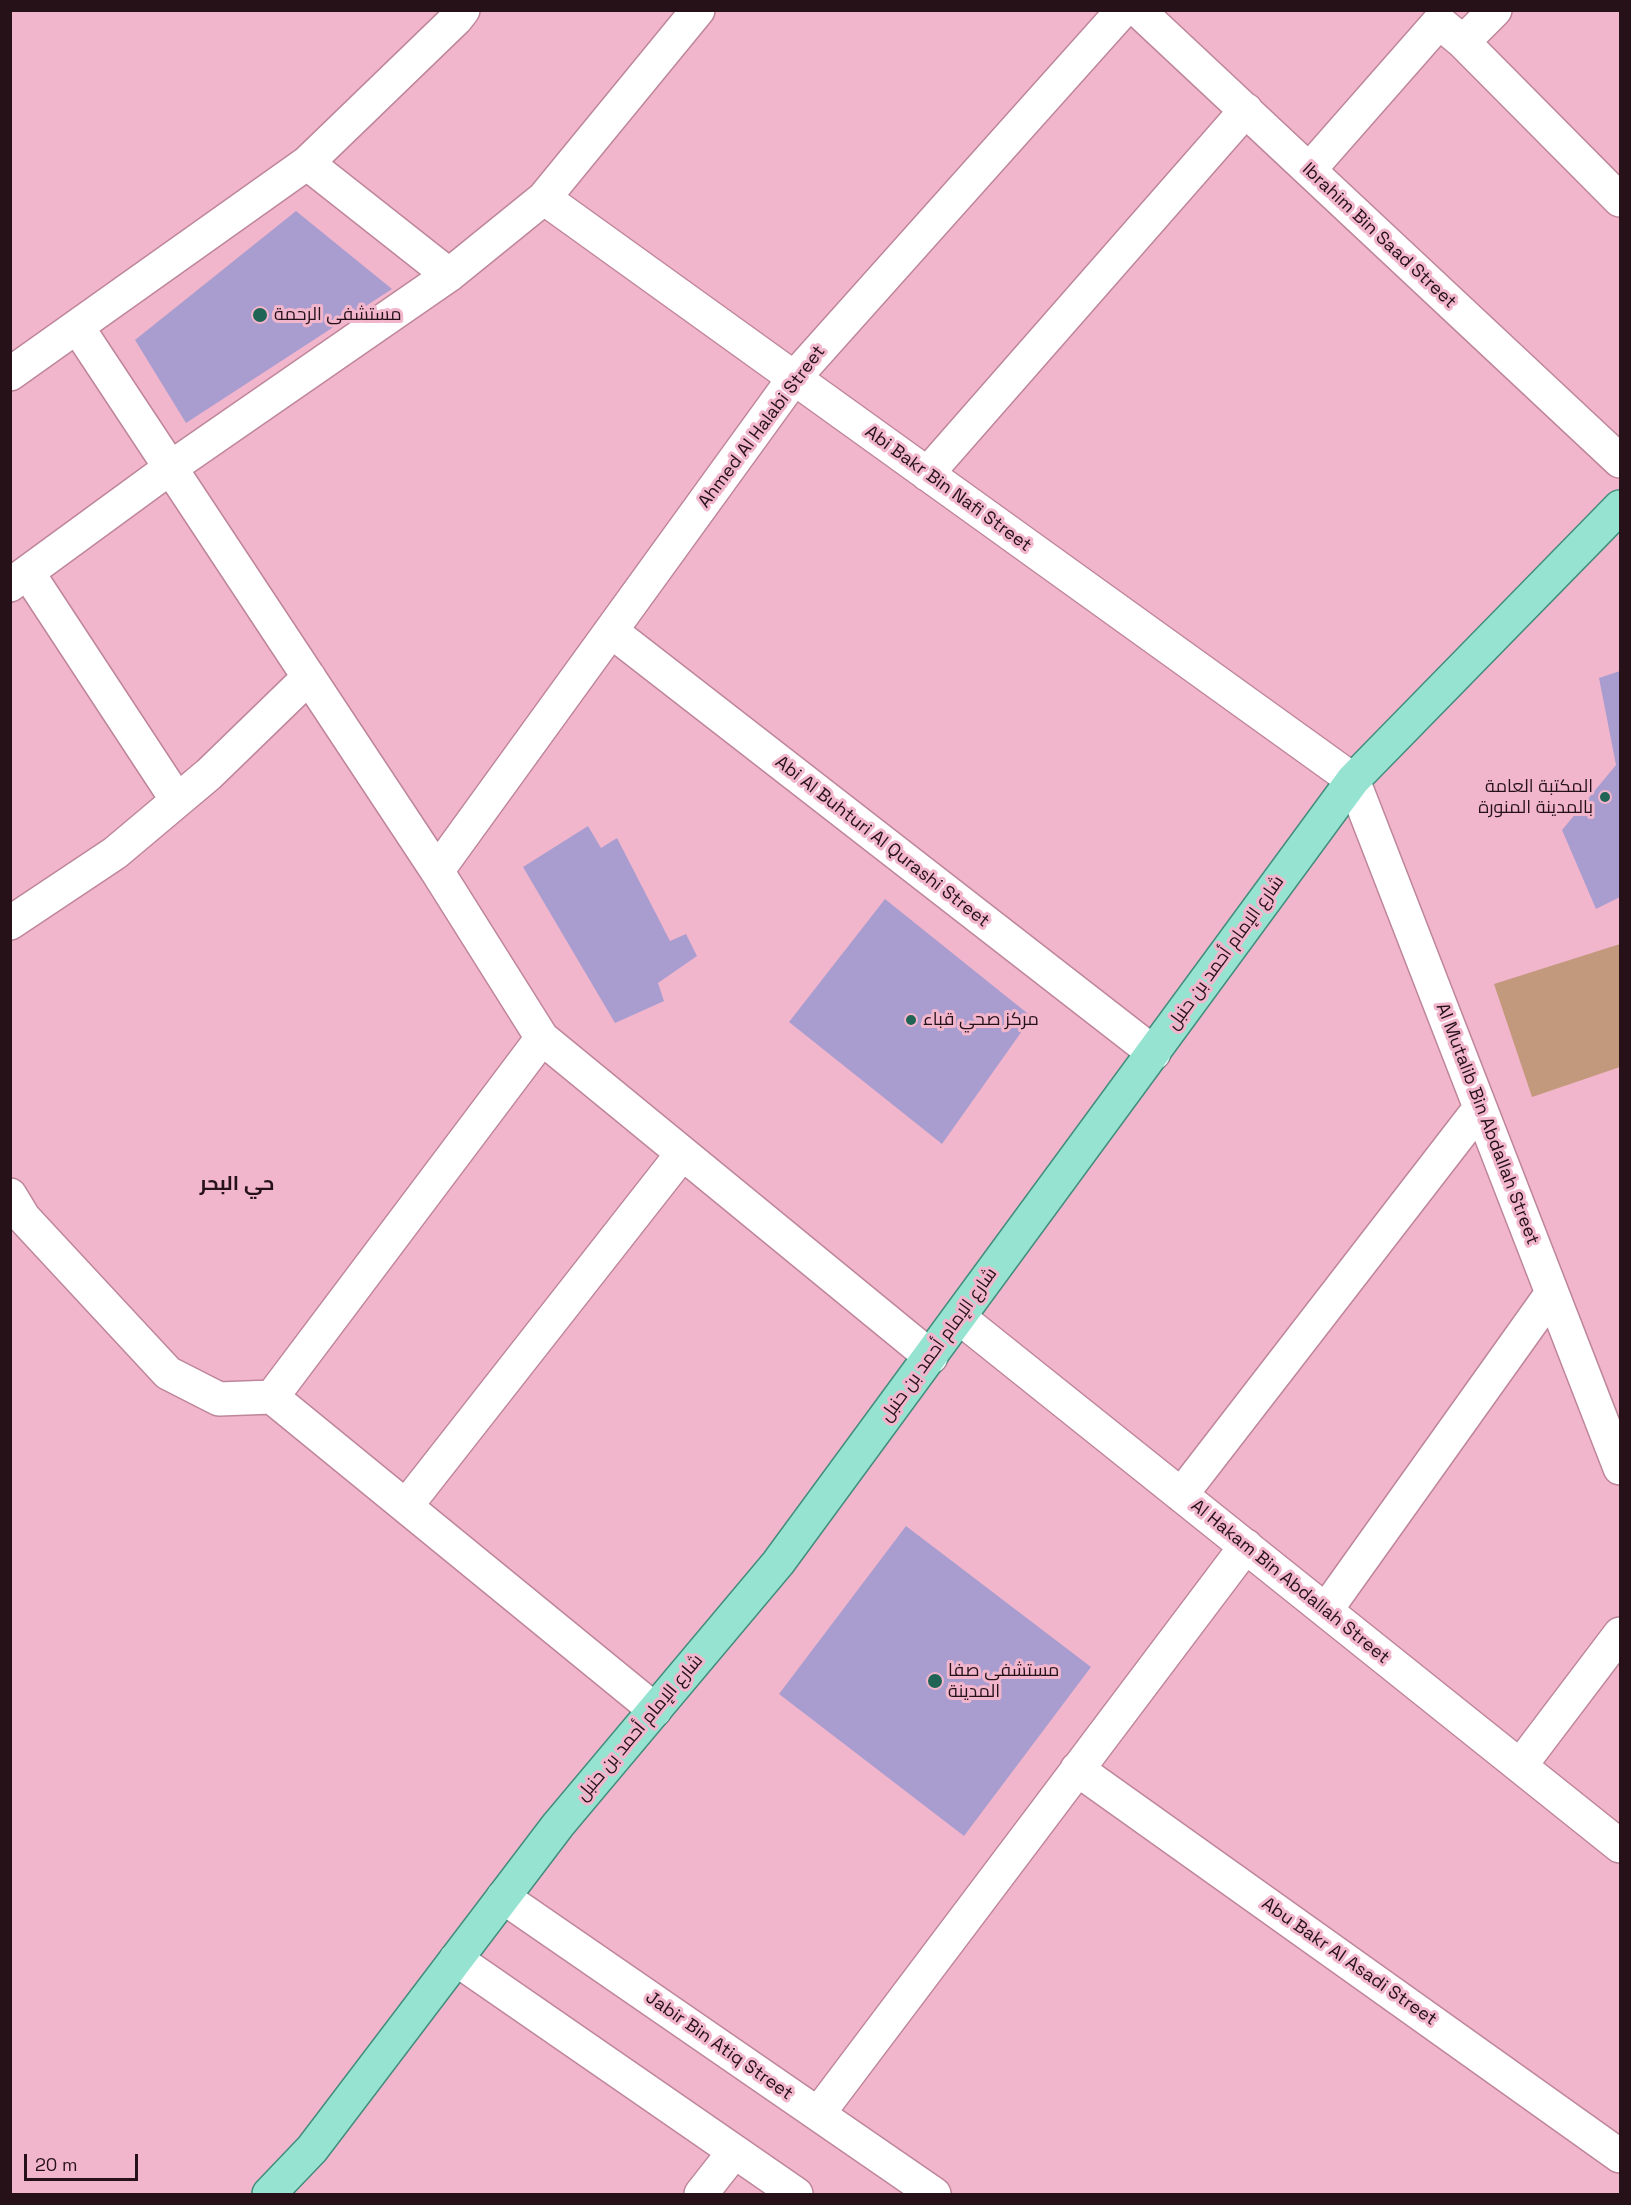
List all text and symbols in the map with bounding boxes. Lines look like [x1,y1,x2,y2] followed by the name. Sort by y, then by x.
[1297,159,1461,313] street label: Ibrahim Bin Saad Street
[274,304,402,326] place label: مستشفى الرحمة
[251,306,269,324] marker: مستشفى الرحمة
[694,342,830,512] street label: Ahmed Al Halabi Street
[861,421,1035,557] street label: Abi Bakr Bin Nafi Street
[771,752,993,932] street label: Abi Al Buhturi Al Qurashi Street
[1478,776,1593,818] place label: المكتبة العامة بالمدينة المنورة
[1598,790,1612,804] marker: المكتبة العامة بالمدينة المنورة
[1163,872,1289,1034] street label: شارع الإمام أحمد بن حنبل
[1431,1000,1543,1248] street label: Al Mutalib Bin Abdallah Street
[923,1009,1039,1031] place label: مركز صحي قباء
[904,1013,918,1027] marker: مركز صحي قباء
[200,1173,274,1197] district label: حي البحر
[876,1264,1002,1426] street label: شارع الإمام أحمد بن حنبل
[1186,1495,1394,1669] street label: Al Hakam Bin Abdallah Street
[572,1650,708,1806] street label: شارع الإمام أحمد بن حنبل
[948,1660,1059,1702] place label: مستشفی صفا المدینة
[926,1672,944,1690] marker: مستشفی صفا المدینة
[1257,1893,1441,2031] street label: Abu Bakr Al Asadi Street
[641,1987,797,2105] street label: Jabir Bin Atiq Street
[27,2142,141,2180] scale bar
[35,2153,78,2176] text: 20 m

